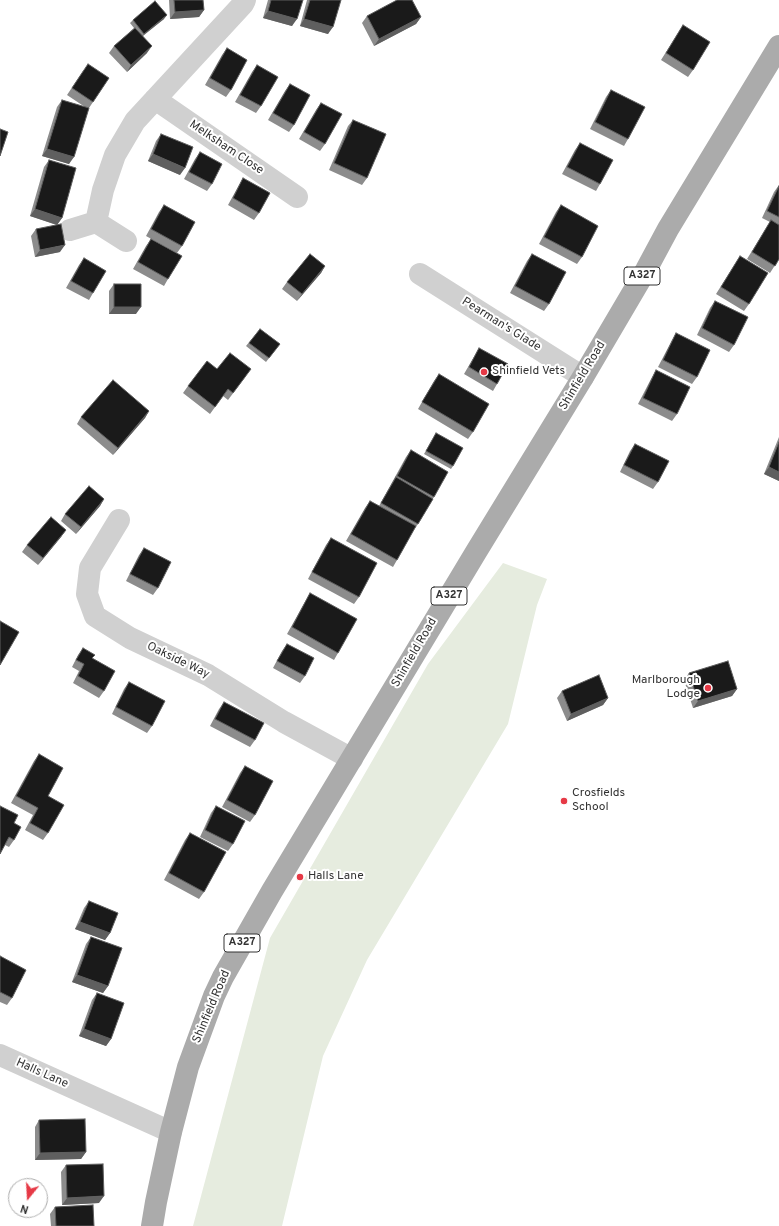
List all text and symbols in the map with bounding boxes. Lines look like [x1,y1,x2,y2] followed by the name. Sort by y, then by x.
[186,118,266,178] street label: Melksham Close
[624,267,660,285] road number: A327
[459,295,543,355] street label: Pearman's Glade
[557,339,609,413] street label: Shinfield Road
[492,365,565,379] place label: Shinfield Vets
[479,367,489,377] marker: Shinfield Vets
[431,587,467,605] road number: A327
[389,616,441,690] street label: Shinfield Road
[144,640,212,682] street label: Oakside Way
[632,674,700,702] place label: Marlborough Lodge
[703,683,713,693] marker: Marlborough Lodge
[572,787,625,815] place label: Crosfields School
[559,796,569,806] marker: Crosfields School
[308,870,364,884] place label: Halls Lane
[295,872,305,882] marker: Halls Lane
[224,934,260,952] road number: A327
[190,968,234,1046] street label: Shinfield Road
[14,1056,70,1092] street label: Halls Lane
[8,1178,48,1218] north arrow
[19,1201,31,1216] text: N

